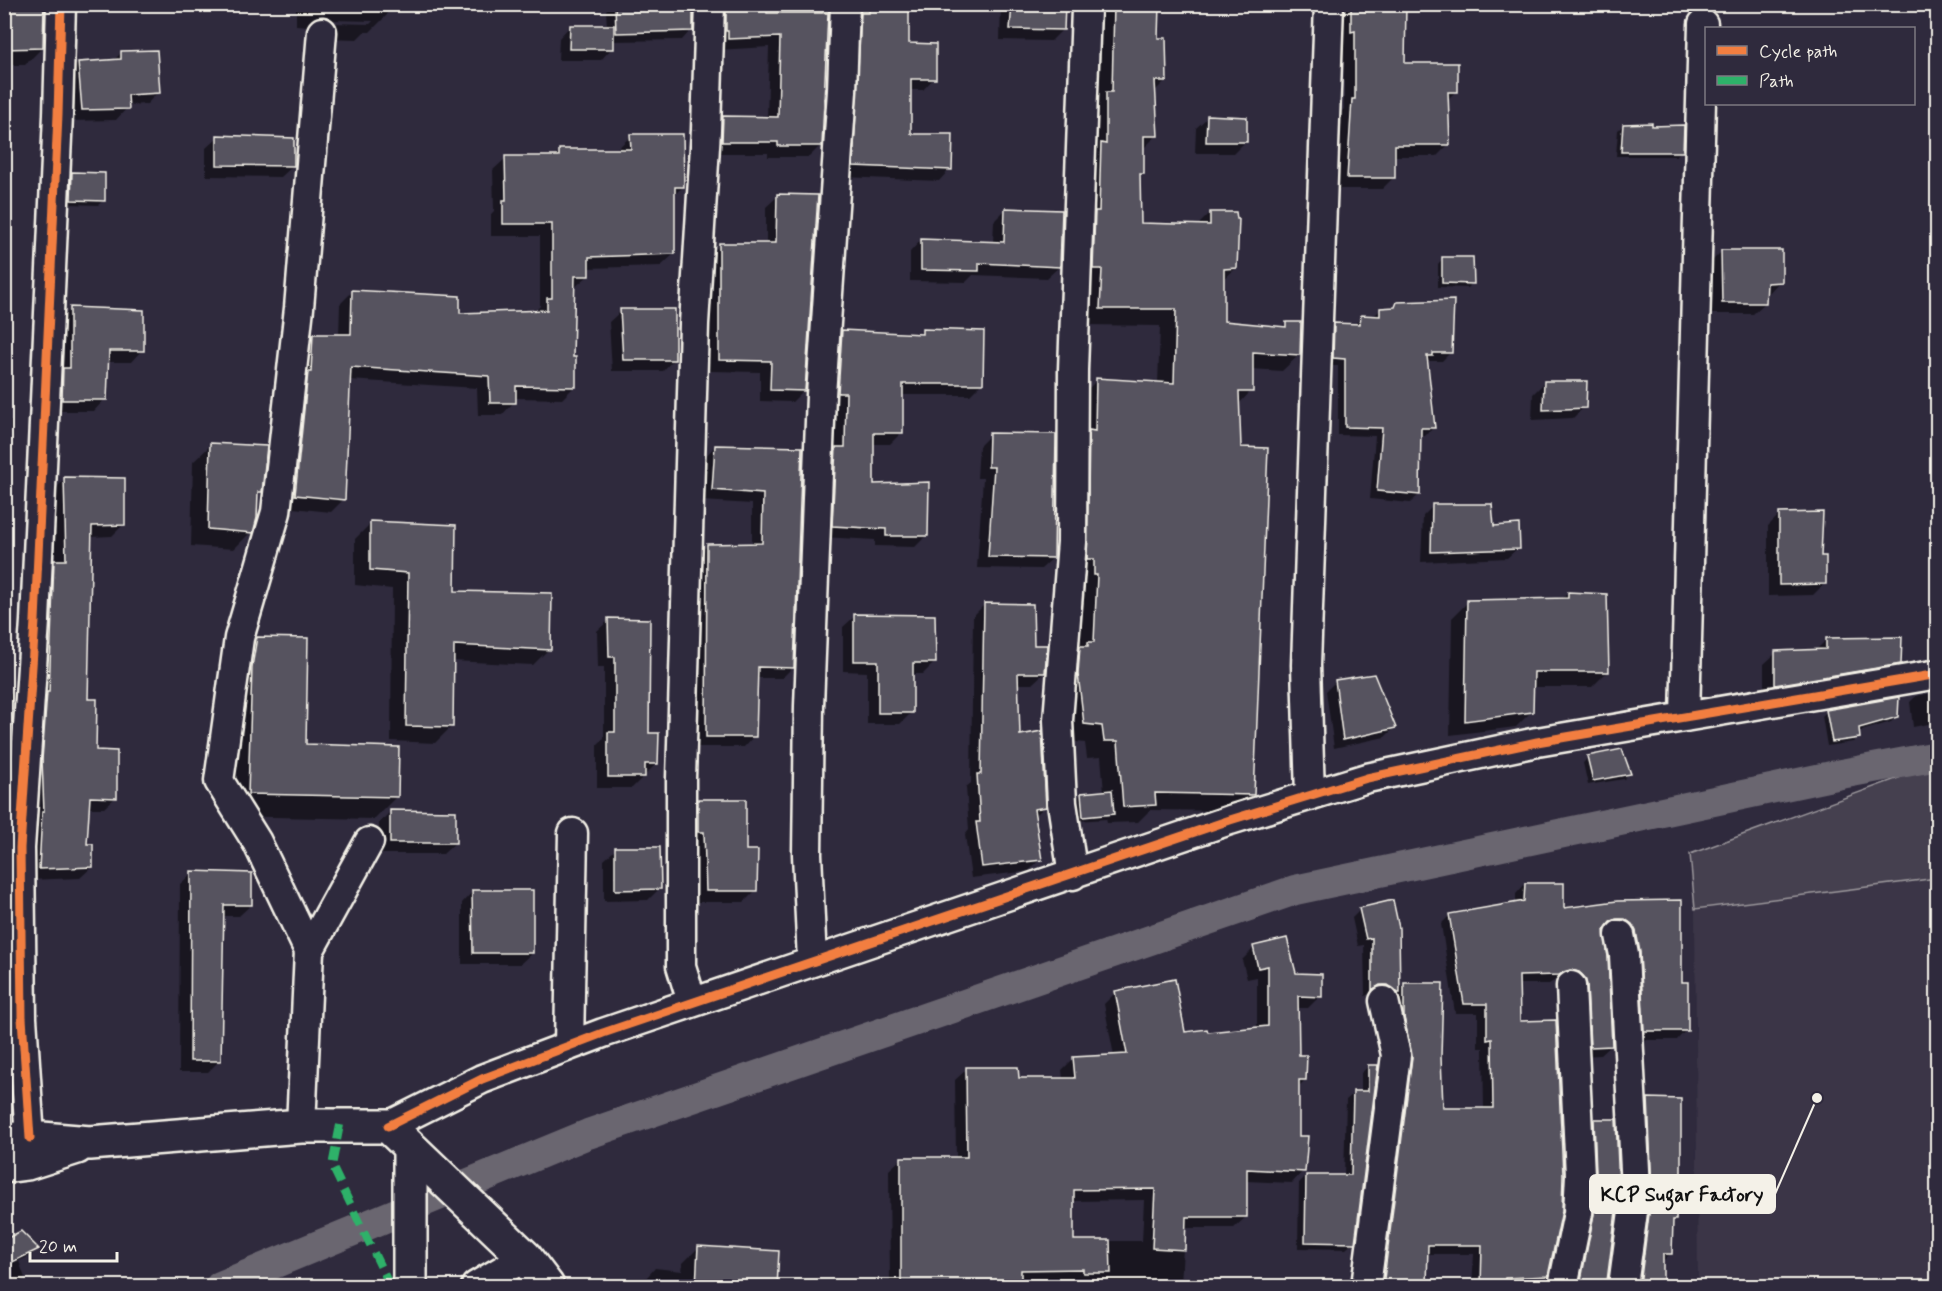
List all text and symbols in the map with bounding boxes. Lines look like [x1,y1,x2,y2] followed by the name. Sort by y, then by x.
[1705,27,1915,105] legend
[1759,40,1837,64] text: Cycle path
[1759,70,1794,94] text: Path
[1590,1175,1775,1213] callout: KCP Sugar Factory
[1601,1182,1763,1211] text: KCP Sugar Factory
[30,1225,117,1263] scale bar
[39,1235,77,1259] text: 20 m

